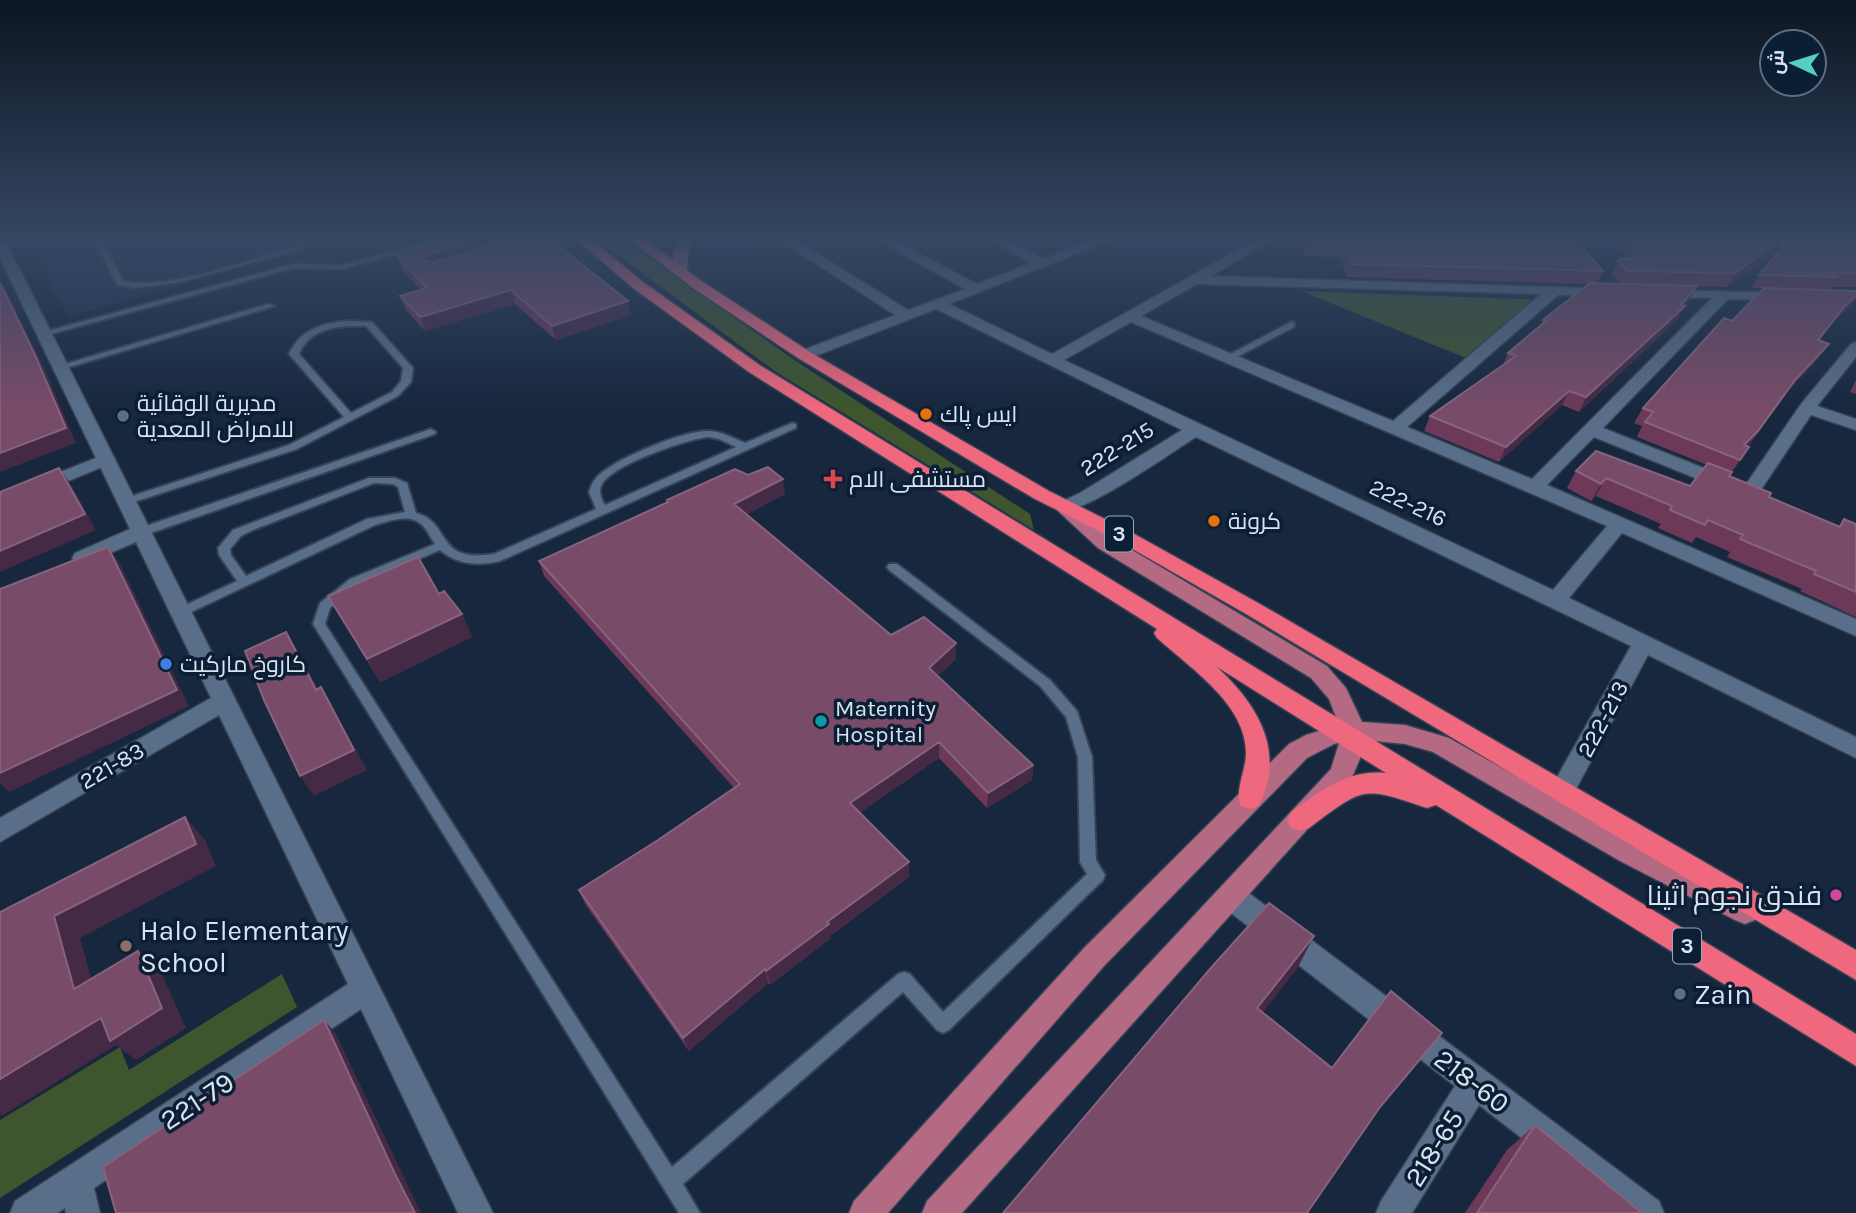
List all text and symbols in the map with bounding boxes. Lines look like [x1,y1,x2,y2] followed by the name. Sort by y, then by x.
[1758,28,1828,98] north arrow
[1765,49,1789,75] text: ش
[137,390,294,443] place label: مديرية الوقائية للامراض المعدية
[940,401,1017,429] place label: ايس پاك
[918,406,934,422] marker: ايس پاك
[115,408,131,424] marker: مديرية الوقائية للامراض المعدية
[1075,416,1159,482] street label: 222-215
[849,466,986,495] place label: مستشفى الام
[823,469,843,489] marker: مستشفى الام
[1365,473,1451,533] street label: 222-216
[1228,508,1281,535] place label: كرونة
[1206,513,1222,529] marker: كرونة
[1105,516,1133,552] road number: 3
[180,651,306,680] place label: كاروخ ماركیت
[158,656,174,672] marker: كاروخ ماركیت
[1572,676,1634,762] street label: 222-213
[835,695,936,748] place label: Maternity Hospital
[813,713,829,729] marker: Maternity Hospital
[75,737,149,795] street label: 221-83
[1647,879,1822,915] place label: فندق نجوم اثينا
[1828,887,1844,903] marker: فندق نجوم اثينا
[140,914,348,979] place label: Halo Elementary School
[1673,928,1701,964] road number: 3
[118,938,134,954] marker: Halo Elementary School
[1694,978,1751,1011] place label: Zain
[1672,986,1688,1002] marker: Zain
[1428,1042,1516,1120] street label: 218-60
[154,1065,240,1137] street label: 221-79
[1398,1104,1470,1192] street label: 218-65

